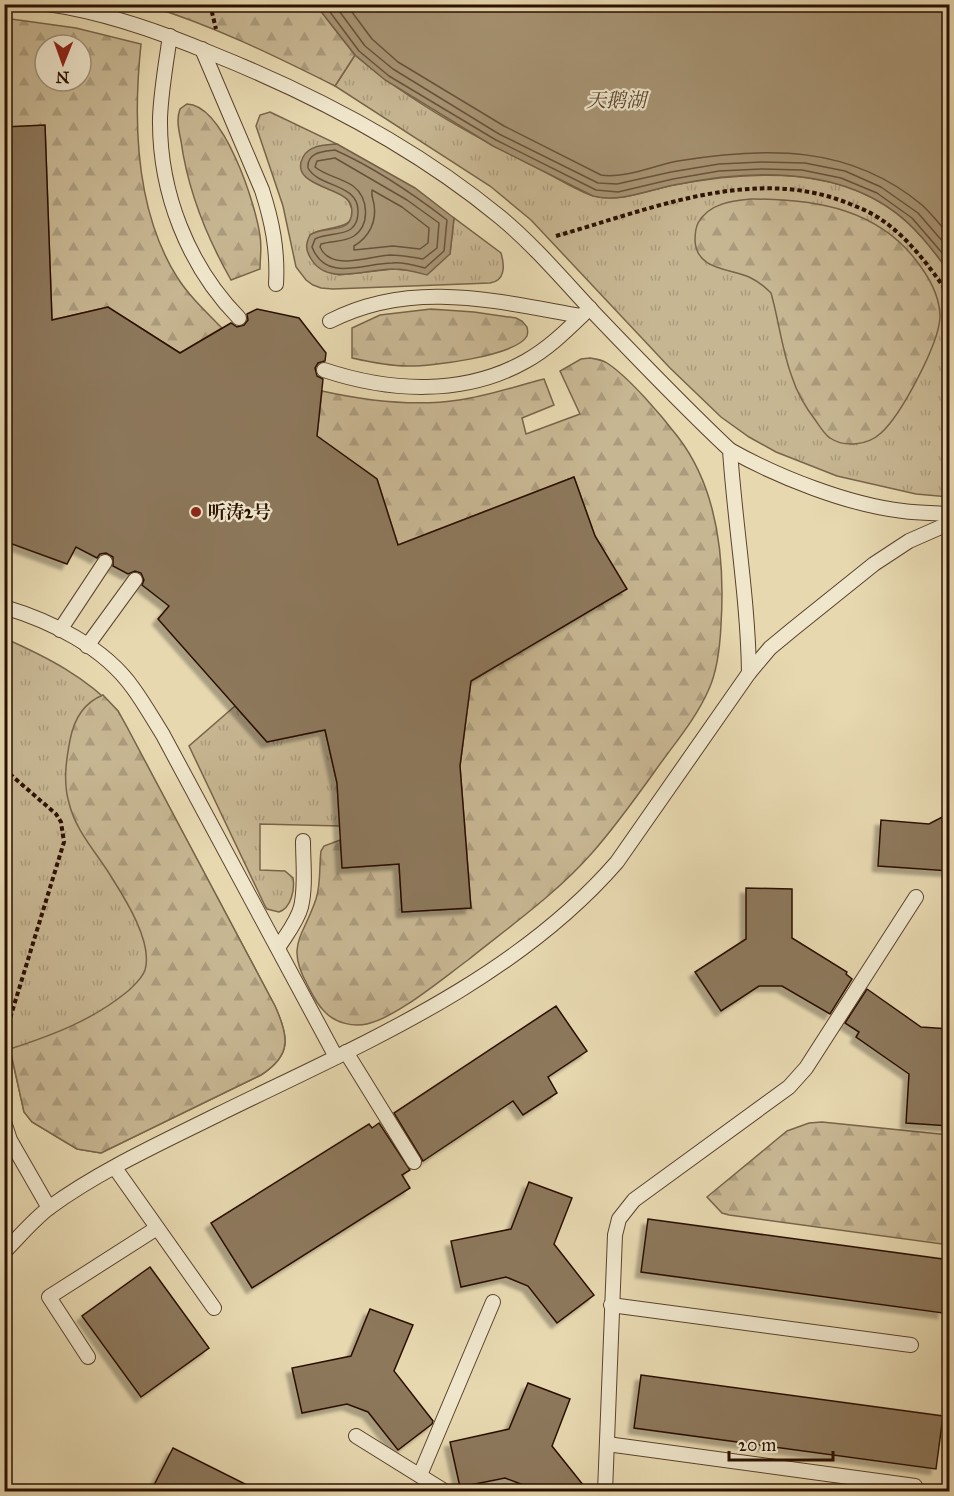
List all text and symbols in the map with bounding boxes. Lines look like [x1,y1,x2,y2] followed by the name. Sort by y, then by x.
[33,33,93,93] north arrow
[55,68,70,87] text: N
[586,88,649,112] water label: 天鹅湖
[208,501,271,523] place label: 听涛2号
[189,505,203,519] marker: 听涛2号
[729,1424,832,1462] scale bar
[738,1434,776,1456] text: 20 m

